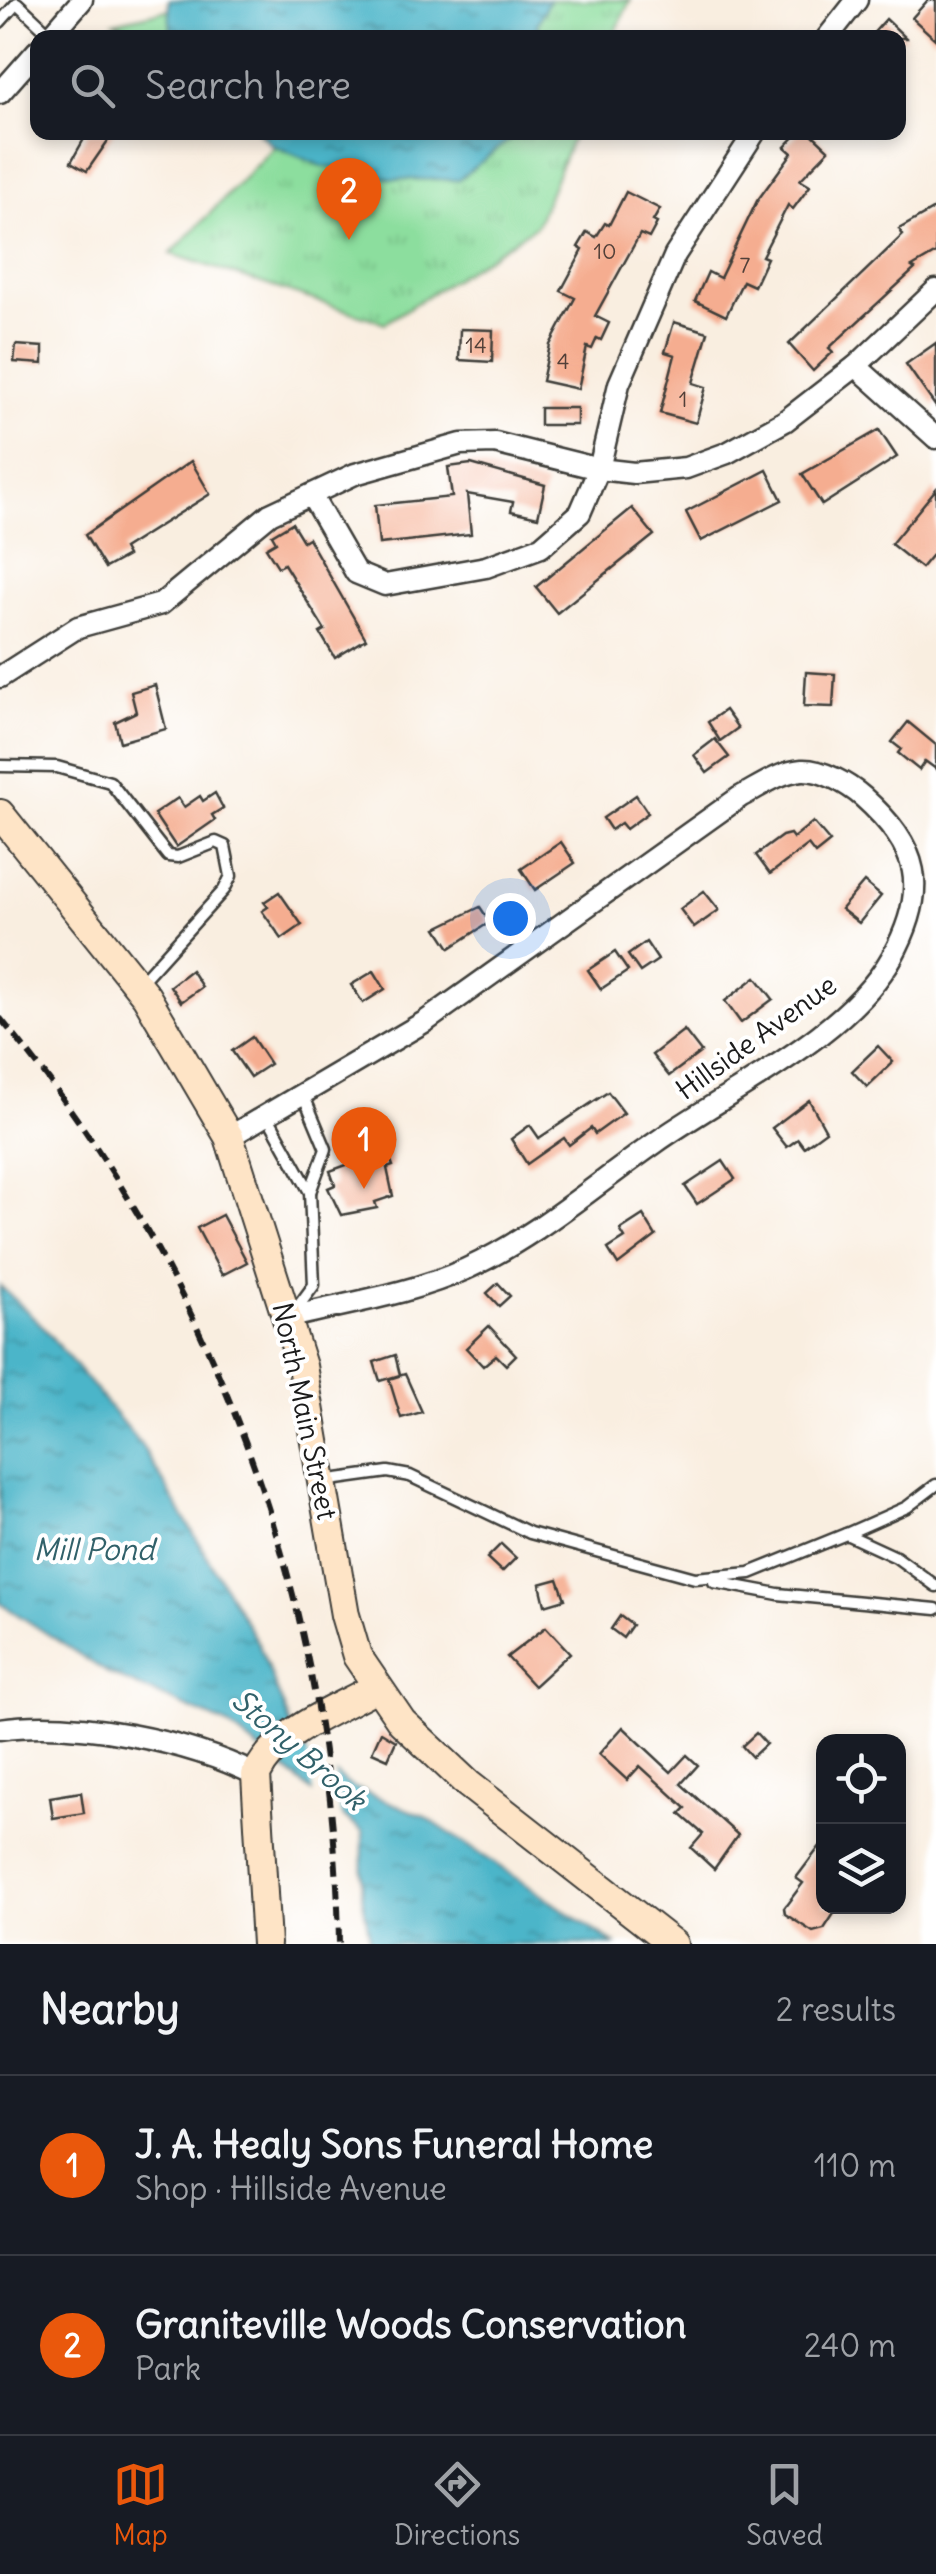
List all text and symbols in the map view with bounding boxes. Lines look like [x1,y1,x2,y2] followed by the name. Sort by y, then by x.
[30,30,906,140] search box
[65,58,120,113] icon: search
[145,62,351,109] text: Search here
[316,158,382,240] pin: 2
[593,237,617,265] house number: 10
[740,251,751,279] house number: 7
[465,331,487,359] house number: 14
[557,347,569,375] house number: 4
[679,385,687,413] house number: 1
[485,893,536,944] your location
[669,967,843,1107] street label: Hillside Avenue
[332,1106,396,1189] pin: 1
[264,1299,346,1523] street label: North Main Street
[34,1530,158,1568] water label: Mill Pond
[225,1681,376,1819] water label: Stony Brook
[816,1734,906,1914] map controls
[816,1734,906,1824] button: locate
[816,1824,906,1914] button: layers
[40,1983,179,2035] text: Nearby
[776,1989,896,2030] text: 2 results
[135,2121,653,2168] text: J. A. Healy Sons Funeral Home
[66,2145,79,2186] text: 1
[814,2145,896,2186] text: 110 m
[135,2168,447,2209] text: Shop · Hillside Avenue
[135,2301,687,2348] text: Graniteville Woods Conservation
[64,2325,81,2366] text: 2
[804,2325,896,2366] text: 240 m
[135,2348,201,2389] text: Park
[113,2457,168,2553] tab: Map
[394,2457,520,2553] tab: Directions
[746,2457,823,2553] tab: Saved

